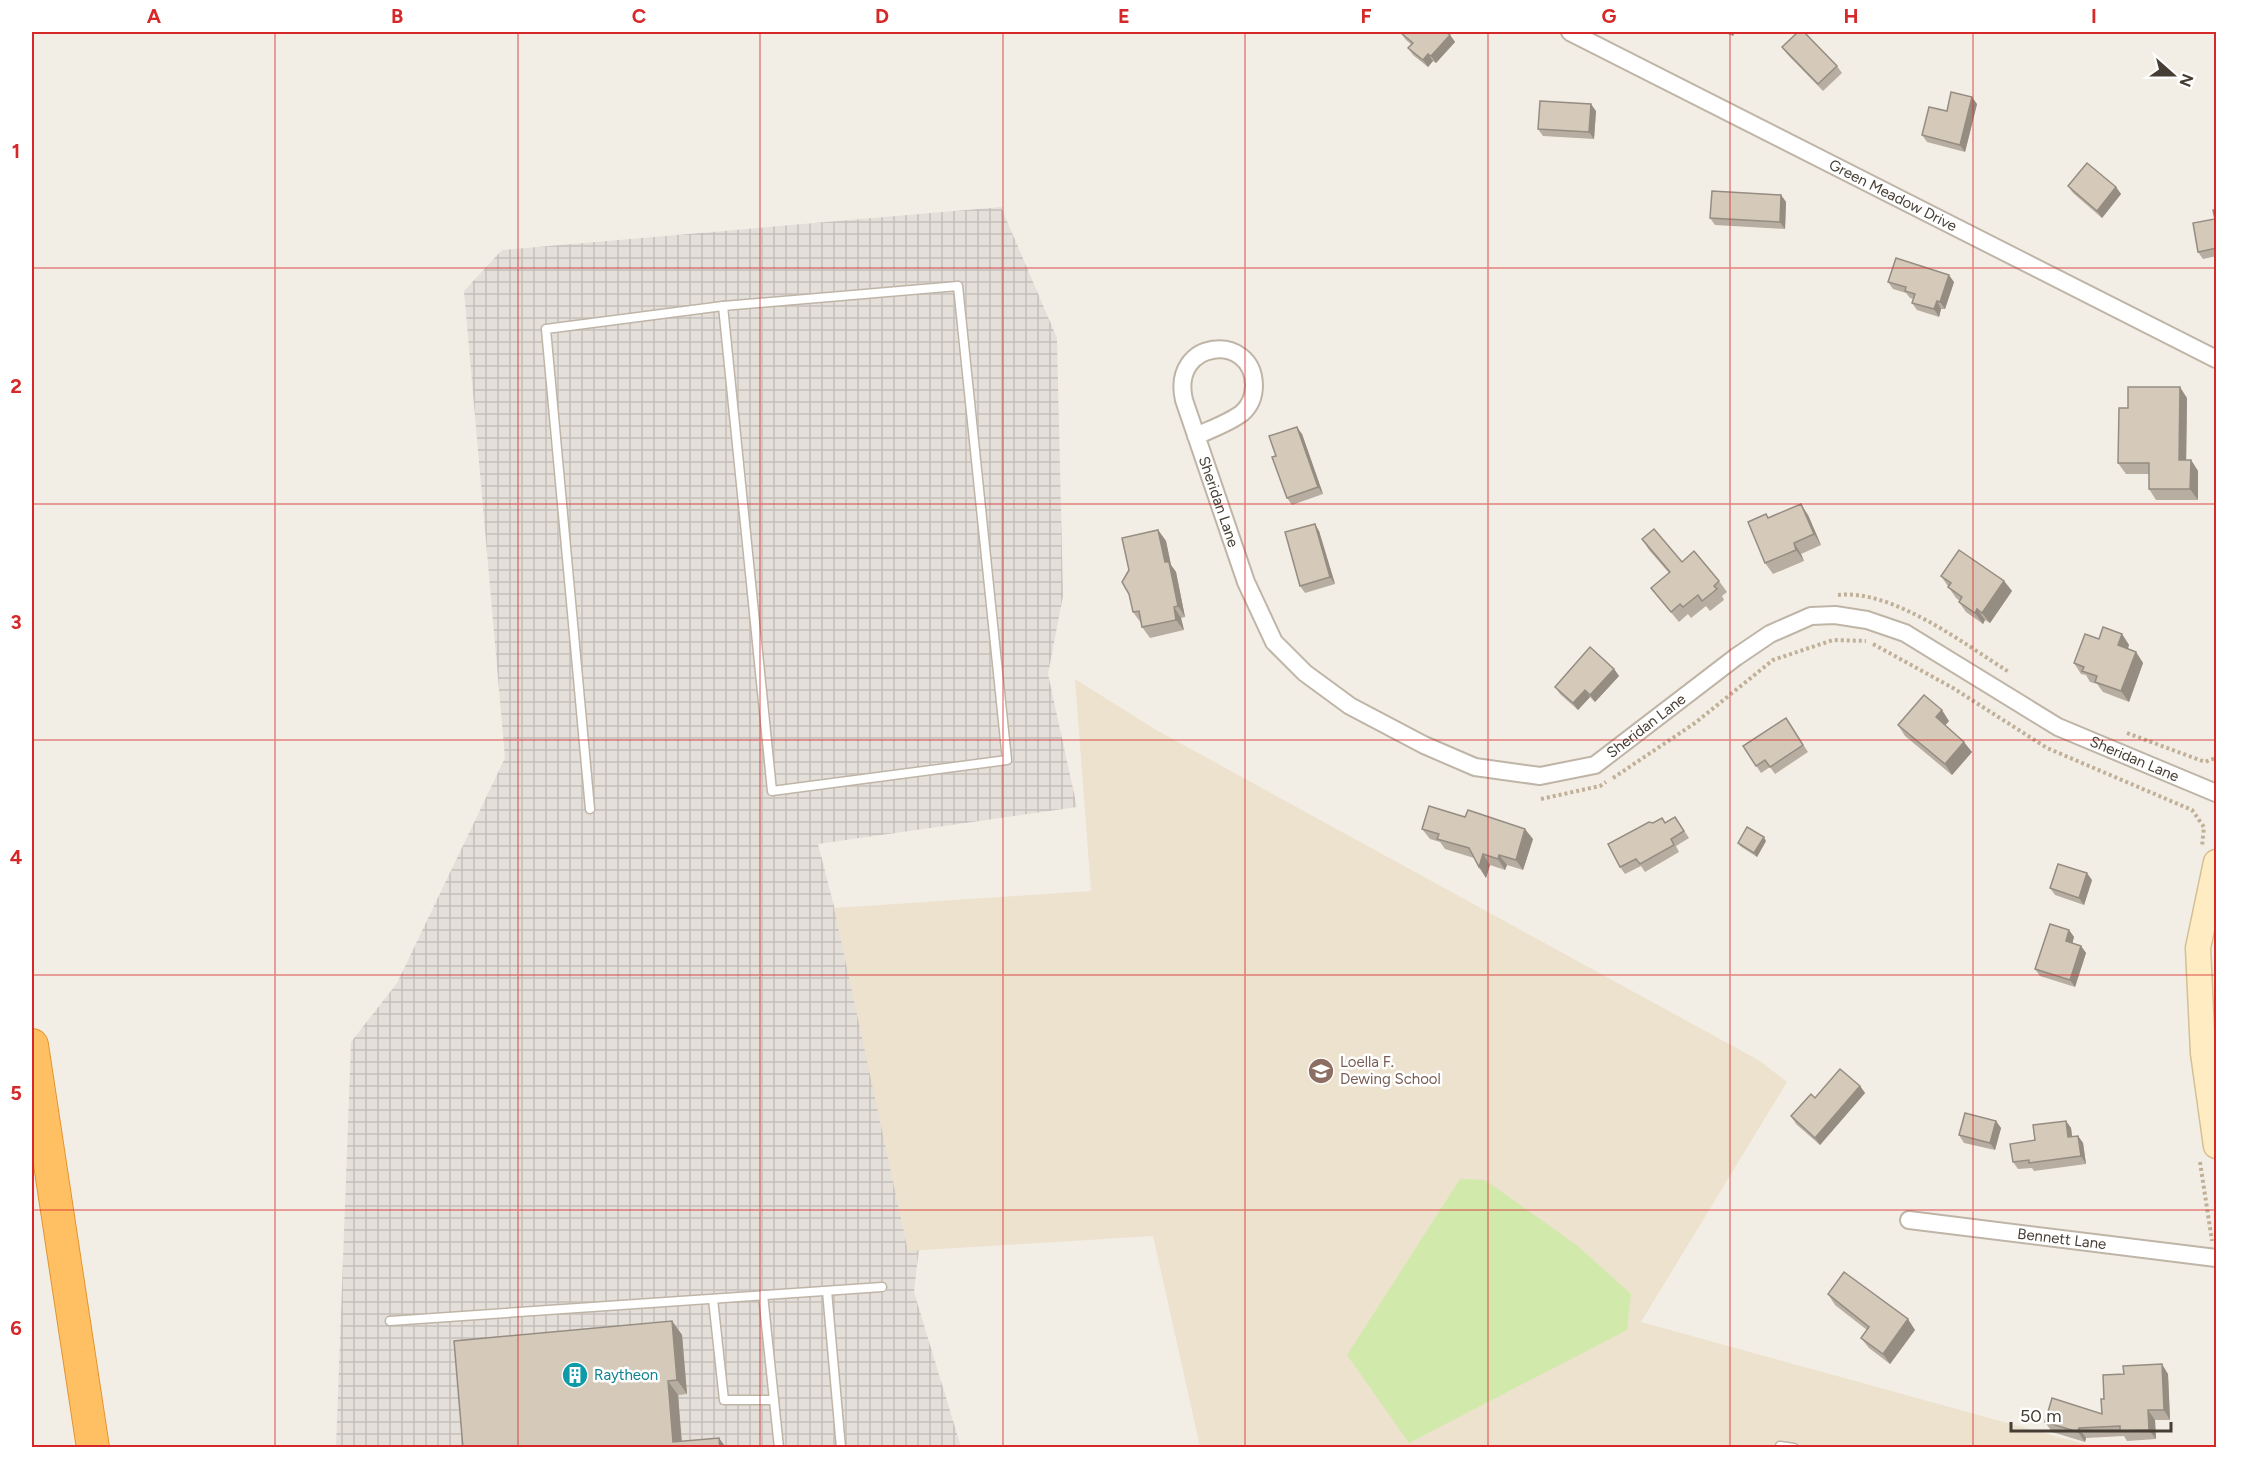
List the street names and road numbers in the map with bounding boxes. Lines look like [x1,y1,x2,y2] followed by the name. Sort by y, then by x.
[1826,156,1960,235] street label: Green Meadow Drive
[1195,454,1242,550] street label: Sheridan Lane
[1603,690,1689,762] street label: Sheridan Lane
[2087,732,2182,786] street label: Sheridan Lane
[2016,1224,2107,1253] street label: Bennett Lane

